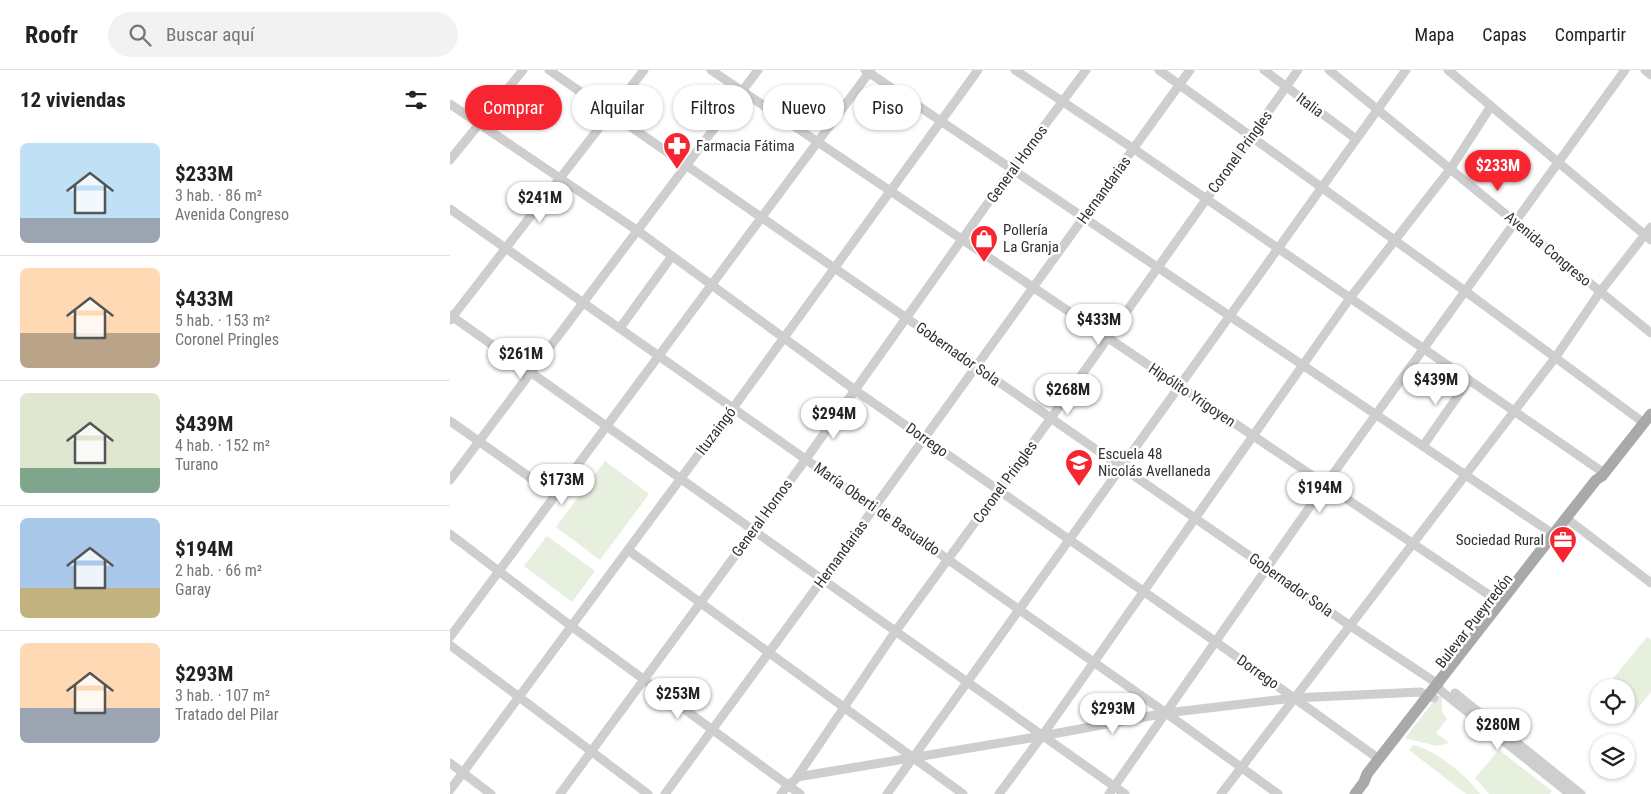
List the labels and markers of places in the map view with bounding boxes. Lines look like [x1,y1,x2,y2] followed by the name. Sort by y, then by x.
[662,131,692,170] pharmacy icon: Farmacia Fátima
[696,137,795,155] place label: Farmacia Fátima
[1463,150,1533,192] pin: $233M
[505,182,575,224] pin: $241M
[1003,221,1059,256] place label: Pollería La Granja
[969,224,999,263] shop icon: Pollería La Granja
[1064,304,1134,346] pin: $433M
[486,338,556,380] pin: $261M
[1401,364,1471,406] pin: $439M
[1033,374,1103,416] pin: $268M
[799,398,869,440] pin: $294M
[1098,445,1211,480] place label: Escuela 48 Nicolás Avellaneda
[1064,448,1094,487] school or university icon: Escuela 48 Nicolás Avellaneda
[527,464,597,506] pin: $173M
[1285,472,1355,514] pin: $194M
[1548,525,1578,564] office icon: Sociedad Rural
[1456,531,1544,549] place label: Sociedad Rural
[643,678,713,720] pin: $253M
[1078,692,1148,735] pin: $293M
[1463,708,1533,751] pin: $280M

